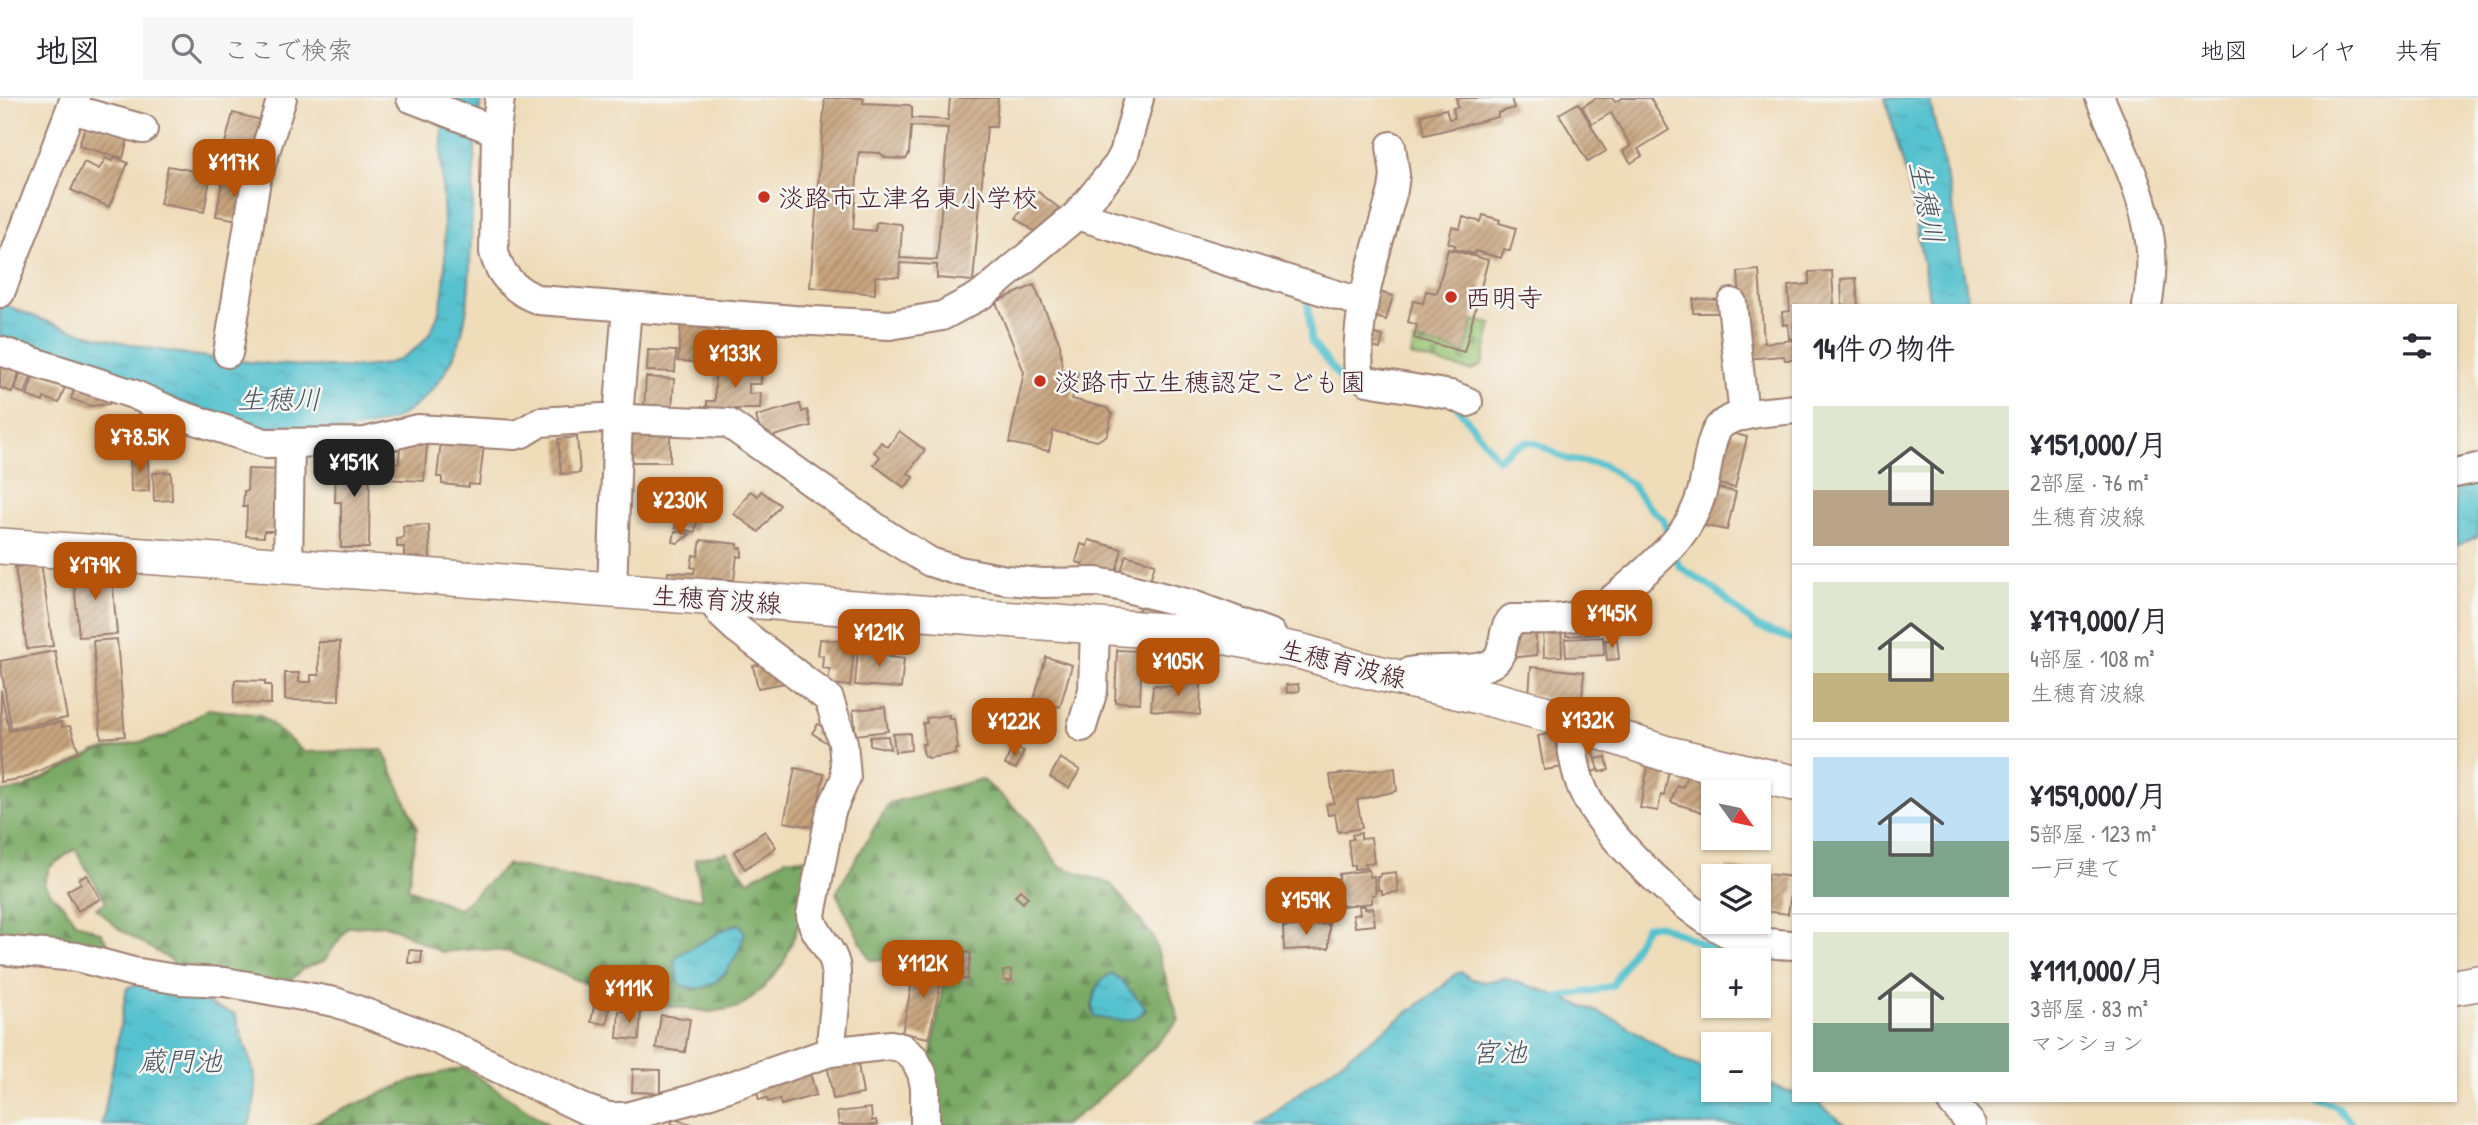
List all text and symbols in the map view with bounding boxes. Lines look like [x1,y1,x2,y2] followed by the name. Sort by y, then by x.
[143,17,633,80] search box
[35,28,101,72] text: 地図
[167,29,205,67] icon: search
[223,32,353,67] text: ここで検索
[2200,34,2248,66] text: 地図
[2286,34,2357,66] text: レイヤ
[2395,34,2443,66] text: 共有
[185,140,283,199] pin: ¥117K
[209,146,259,177] text: ¥117K
[1900,157,1954,247] water label: 生穂川
[778,180,1038,215] place label: 淡路市立津名東小学校
[756,189,772,205] marker: 淡路市立津名東小学校
[1465,280,1543,315] place label: 西明寺
[1443,289,1459,305] marker: 西明寺
[2398,327,2436,365] icon: filters
[1813,328,1955,368] text: 14件の物件
[686,330,784,390] pin: ¥133K
[709,337,761,368] text: ¥133K
[1054,364,1366,399] place label: 淡路市立生穂認定こども園
[1032,373,1048,389] marker: 淡路市立生穂認定こども園
[237,380,321,418] water label: 生穂川
[83,414,197,474] pin: ¥78.5K
[111,421,169,452] text: ¥78.5K
[2030,424,2167,464] text: ¥151,000/月
[1869,434,1953,518] icon: home
[305,440,403,499] pin: ¥151K
[329,446,379,477] text: ¥151K
[2030,467,2149,498] text: 2部屋 · 76 m²
[631,478,729,537] pin: ¥230K
[653,484,707,515] text: ¥230K
[2030,501,2145,532] text: 生穂育波線
[46,542,144,602] pin: ¥179K
[70,549,120,580] text: ¥179K
[651,577,783,621] street label: 生穂育波線
[1563,590,1661,650] pin: ¥145K
[1587,597,1637,628] text: ¥145K
[2030,600,2170,640] text: ¥179,000/月
[830,610,928,669] pin: ¥121K
[1869,610,1953,694] icon: home
[854,616,904,647] text: ¥121K
[1276,630,1410,696] street label: 生穂育波線
[1129,638,1227,698] pin: ¥105K
[2030,643,2155,674] text: 4部屋 · 108 m²
[1152,645,1204,676] text: ¥105K
[2030,677,2145,708] text: 生穂育波線
[965,698,1063,758] pin: ¥122K
[1539,698,1637,757] pin: ¥132K
[1562,704,1614,735] text: ¥132K
[988,705,1040,736] text: ¥122K
[2030,775,2168,815] text: ¥159,000/月
[1701,780,1771,850] north arrow
[1701,780,1771,1102] map controls
[1869,785,1953,869] icon: home
[2030,818,2157,849] text: 5部屋 · 123 m²
[2030,852,2122,883] text: 一戸建て
[1701,864,1771,934] button: layers
[1257,878,1355,937] pin: ¥159K
[1281,884,1331,915] text: ¥159K
[874,940,972,1000] pin: ¥112K
[898,947,948,978] text: ¥112K
[1701,948,1771,1018] button: +
[2030,950,2166,990] text: ¥111,000/月
[1869,960,1953,1044] icon: home
[580,965,678,1025] pin: ¥111K
[605,972,653,1003] text: ¥111K
[2030,993,2148,1024] text: 3部屋 · 83 m²
[2030,1027,2144,1058] text: マンション
[1701,1032,1771,1102] button: −
[1471,1033,1528,1071] water label: 宮池
[138,1042,223,1080] water label: 蔵門池

